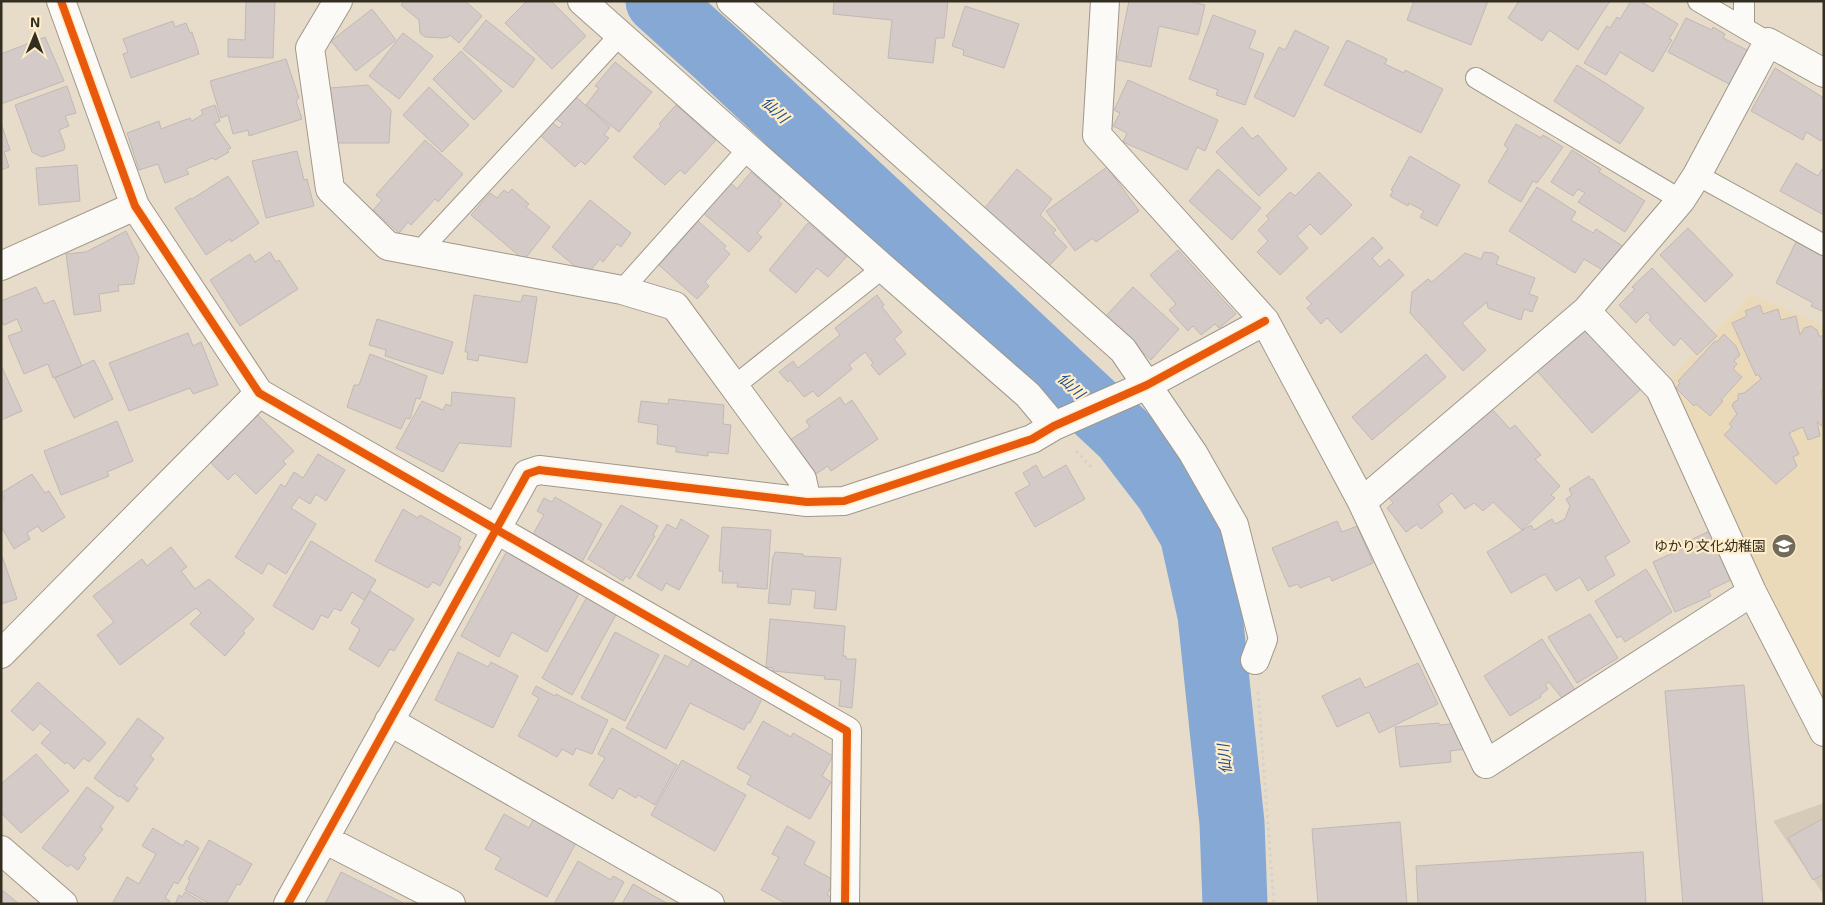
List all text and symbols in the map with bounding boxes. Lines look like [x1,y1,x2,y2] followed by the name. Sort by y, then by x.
[10,10,60,60] north arrow
[30,13,40,30] text: N
[759,92,794,127] water label: 仙川
[1055,368,1090,403] water label: 仙川
[1771,533,1797,559] school or university icon: ゆかり文化幼稚園
[1654,537,1766,554] place label: ゆかり文化幼稚園
[1213,741,1235,775] water label: 仙川

